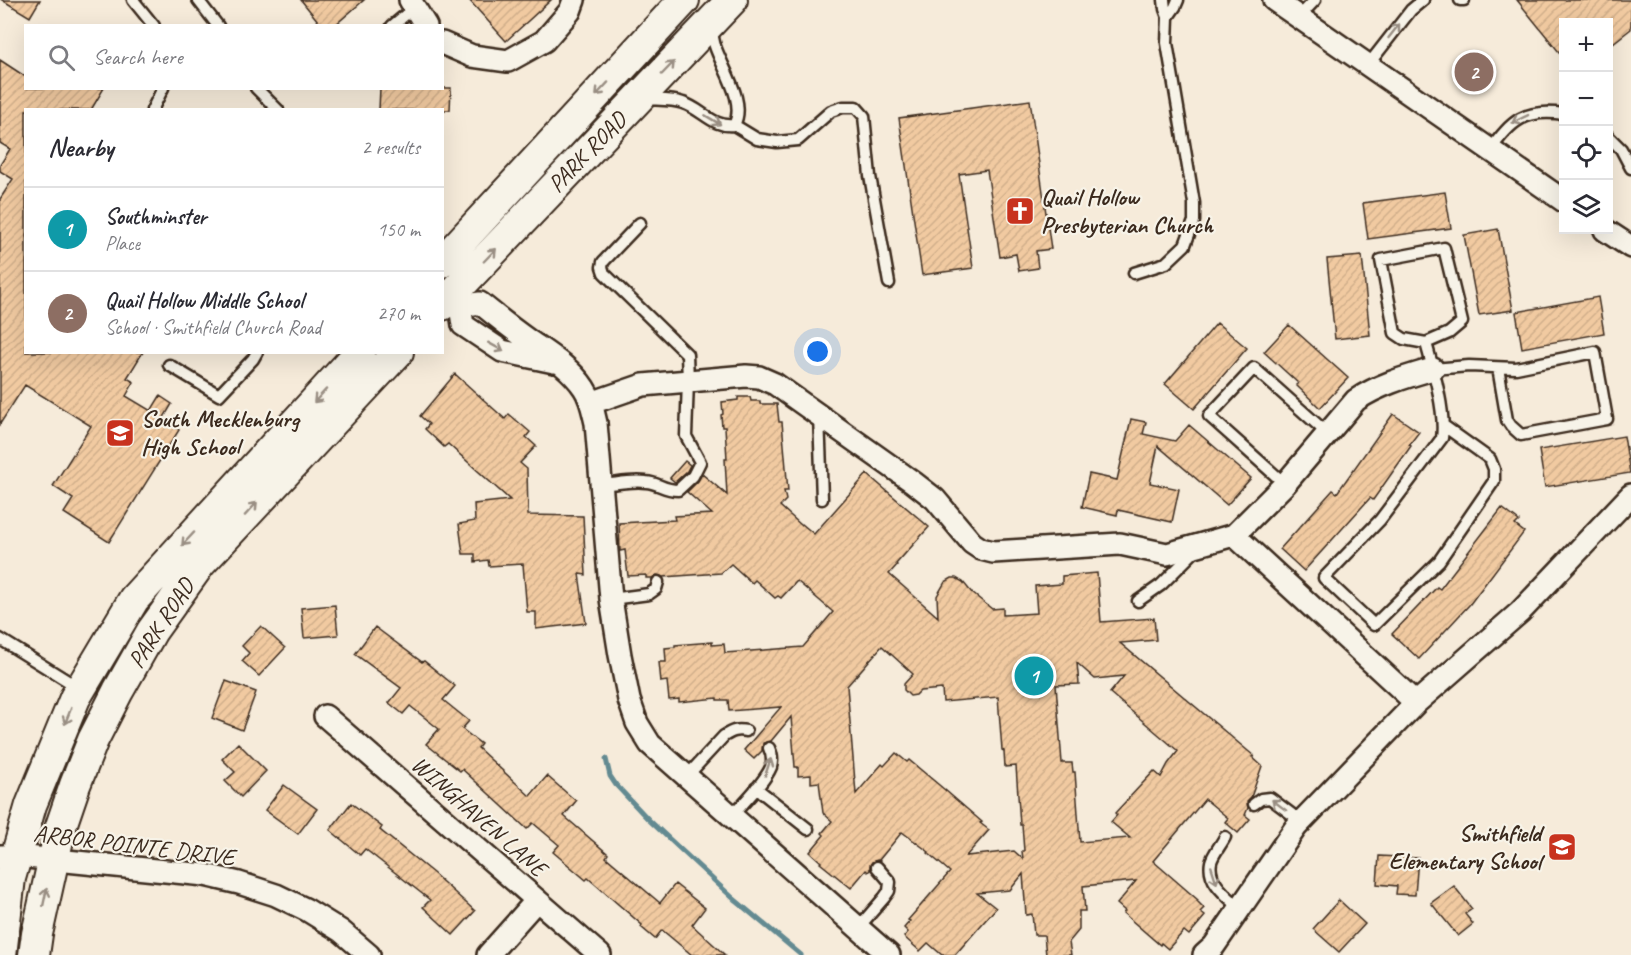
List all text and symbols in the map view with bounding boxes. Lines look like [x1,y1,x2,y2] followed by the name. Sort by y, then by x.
[1559,18,1613,234] map controls
[1559,18,1613,72] button: +
[24,24,444,90] search box
[1388,24,1401,40] one-way arrow
[45,41,78,74] icon: search
[93,43,183,71] text: Search here
[1454,50,1494,94] pin: 2
[661,60,675,75] one-way arrow
[1559,72,1613,126] button: −
[595,82,609,97] one-way arrow
[541,104,634,199] street label: PARK ROAD
[704,114,721,126] one-way arrow
[1512,114,1530,126] one-way arrow
[1559,126,1613,180] button: locate
[48,131,113,164] text: Nearby
[361,135,420,160] text: 2 results
[1559,180,1613,234] button: layers
[1041,182,1214,240] place label: Quail Hollow Presbyterian Church
[1004,195,1036,227] church icon: Quail Hollow Presbyterian Church
[105,203,206,231] text: Southminster
[63,217,72,242] text: 1
[377,217,420,242] text: 150 m
[105,231,140,256] text: Place
[483,247,497,262] one-way arrow
[105,287,303,315] text: Quail Hollow Middle School
[63,301,72,326] text: 2
[377,301,420,326] text: 270 m
[105,315,321,340] text: School · Smithfield Church Road
[803,337,832,366] your location
[487,341,504,353] one-way arrow
[313,388,328,403] one-way arrow
[141,404,301,462] place label: South Mecklenburg High School
[104,417,136,449] school or university icon: South Mecklenburg High School
[244,501,258,516] one-way arrow
[182,531,196,546] one-way arrow
[121,571,202,673] street label: PARK ROAD
[1014,654,1054,698] pin: 1
[62,707,73,725] one-way arrow
[405,749,555,885] street label: WINGHAVEN LANE
[764,758,775,776] one-way arrow
[1271,798,1287,811] one-way arrow
[32,818,239,873] street label: ARBOR POINTE DRIVE
[1389,818,1546,876] place label: Smithfield Elementary School
[1546,831,1578,863] school or university icon: Smithfield Elementary School
[1209,866,1220,885] one-way arrow
[39,888,51,907] one-way arrow

